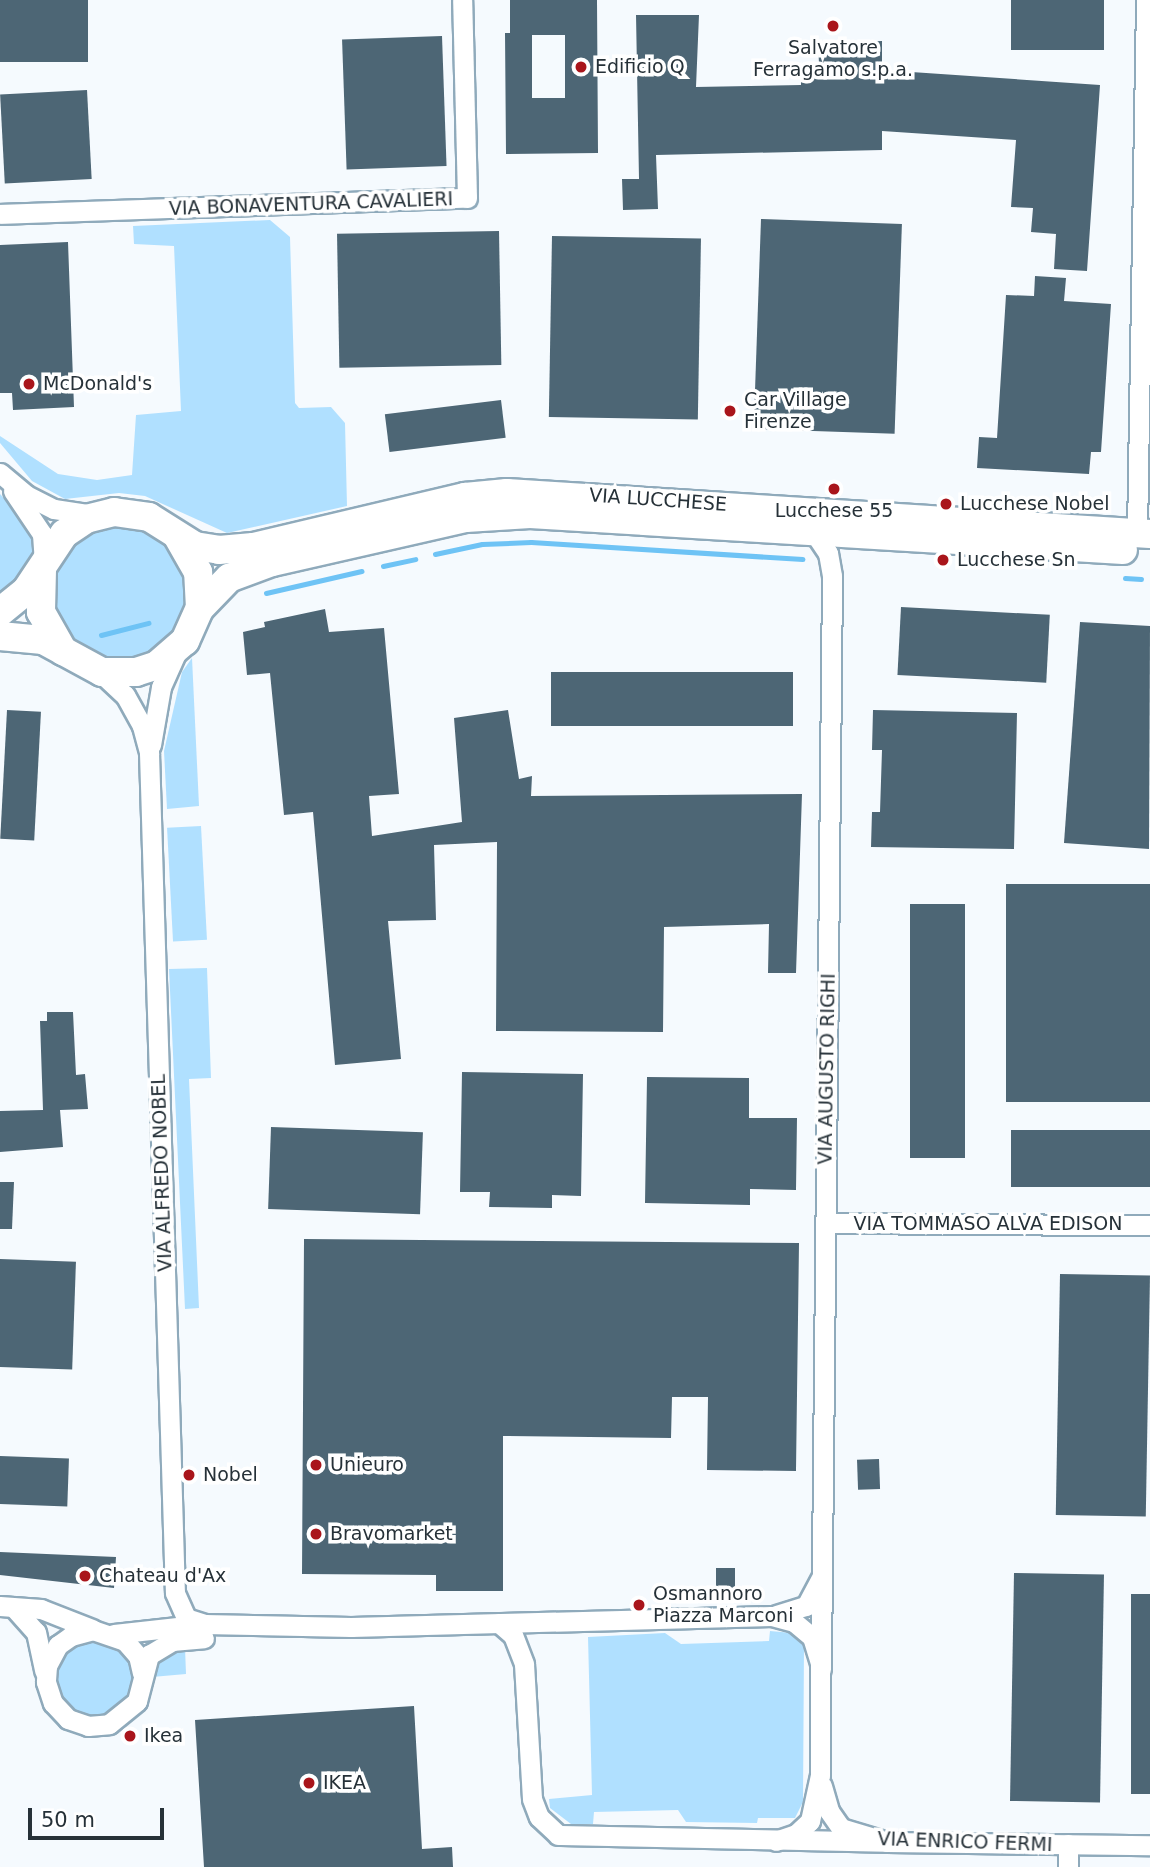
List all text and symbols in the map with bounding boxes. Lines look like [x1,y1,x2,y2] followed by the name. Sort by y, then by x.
[825,18,841,34] marker: Salvatore Ferragamo s.p.a.
[753,37,913,81] place label: Salvatore Ferragamo s.p.a.
[595,56,685,78] place label: Edificio Q
[573,59,589,75] marker: Edificio Q
[169,188,453,220] street label: VIA BONAVENTURA CAVALIERI
[43,373,152,395] place label: McDonald's
[21,376,37,392] marker: McDonald's
[744,389,847,433] place label: Car Village Firenze
[722,403,738,419] marker: Car Village Firenze
[826,481,842,497] marker: Lucchese 55
[588,484,728,516] street label: VIA LUCCHESE
[960,493,1109,515] place label: Lucchese Nobel
[938,496,954,512] marker: Lucchese Nobel
[775,500,893,522] place label: Lucchese 55
[957,549,1076,571] place label: Lucchese Sn
[935,552,951,568] marker: Lucchese Sn
[814,973,840,1165] street label: VIA AUGUSTO RIGHI
[147,1074,177,1272] street label: VIA ALFREDO NOBEL
[854,1213,1122,1235] street label: VIA TOMMASO ALVA EDISON
[330,1454,404,1476] place label: Unieuro
[308,1457,324,1473] marker: Unieuro
[203,1464,258,1486] place label: Nobel
[181,1467,197,1483] marker: Nobel
[330,1523,453,1545] place label: Bravomarket
[308,1526,324,1542] marker: Bravomarket
[99,1565,226,1587] place label: Chateau d'Ax
[77,1568,93,1584] marker: Chateau d'Ax
[653,1583,793,1627] place label: Osmannoro Piazza Marconi
[631,1597,647,1613] marker: Osmannoro Piazza Marconi
[144,1725,183,1747] place label: Ikea
[122,1728,138,1744] marker: Ikea
[323,1772,366,1794] place label: IKEA
[301,1775,317,1791] marker: IKEA
[32,1794,168,1838] scale bar
[41,1808,95,1832] text: 50 m
[877,1828,1053,1856] street label: VIA ENRICO FERMI

